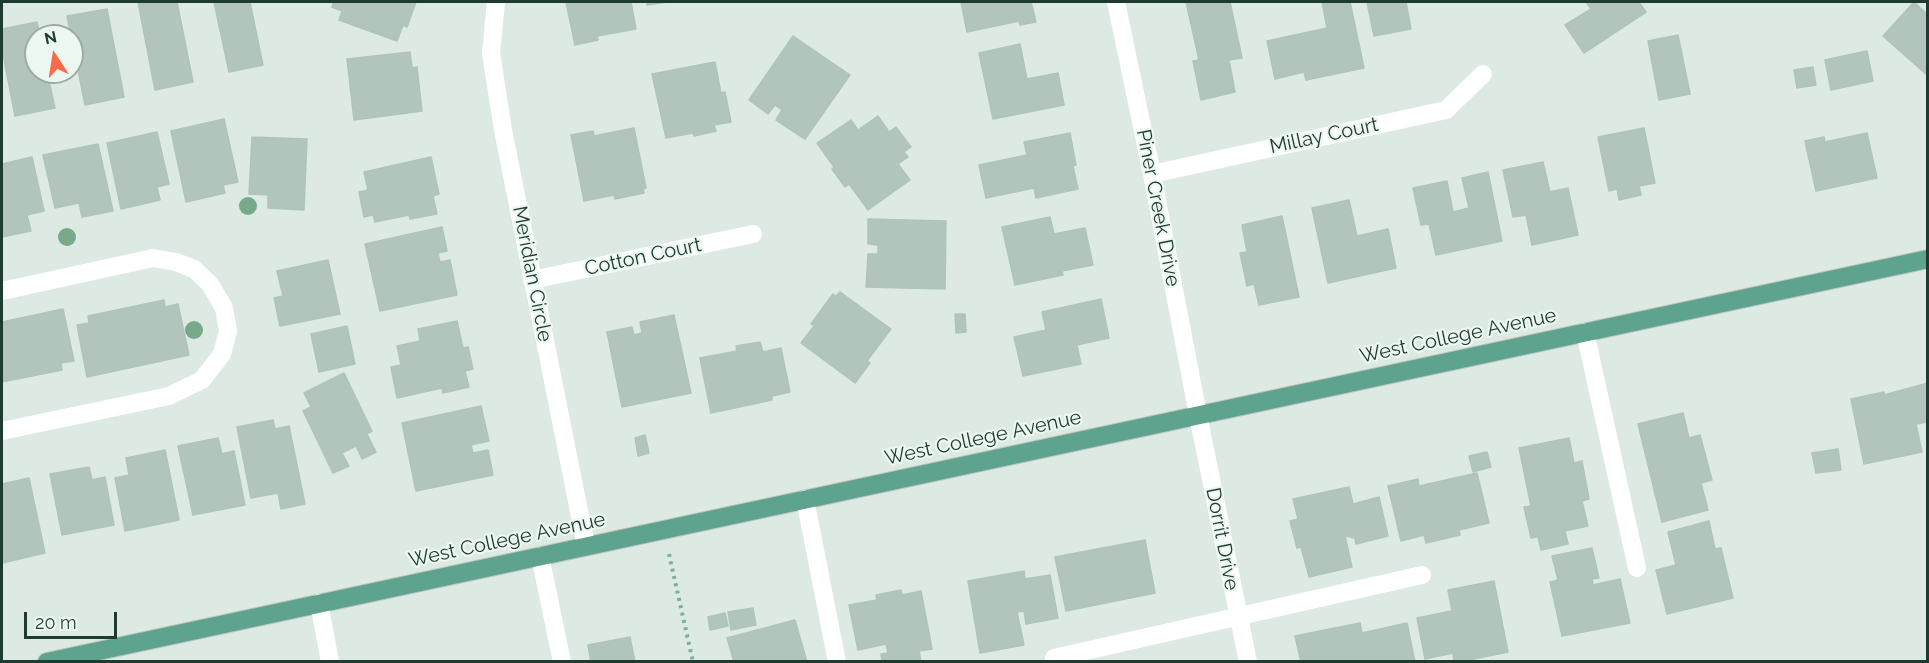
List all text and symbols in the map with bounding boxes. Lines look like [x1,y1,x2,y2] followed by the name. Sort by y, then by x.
[24,24,84,84] north arrow
[43,27,59,48] text: N
[1267,113,1381,159] street label: Millay Court
[1131,127,1185,289] street label: Piner Creek Drive
[507,204,557,344] street label: Meridian Circle
[583,233,703,281] street label: Cotton Court
[1357,303,1559,369] street label: West College Avenue
[882,405,1084,471] street label: West College Avenue
[1200,486,1244,592] street label: Dorrit Drive
[406,507,608,573] street label: West College Avenue
[27,600,120,638] scale bar
[35,612,77,633] text: 20 m

